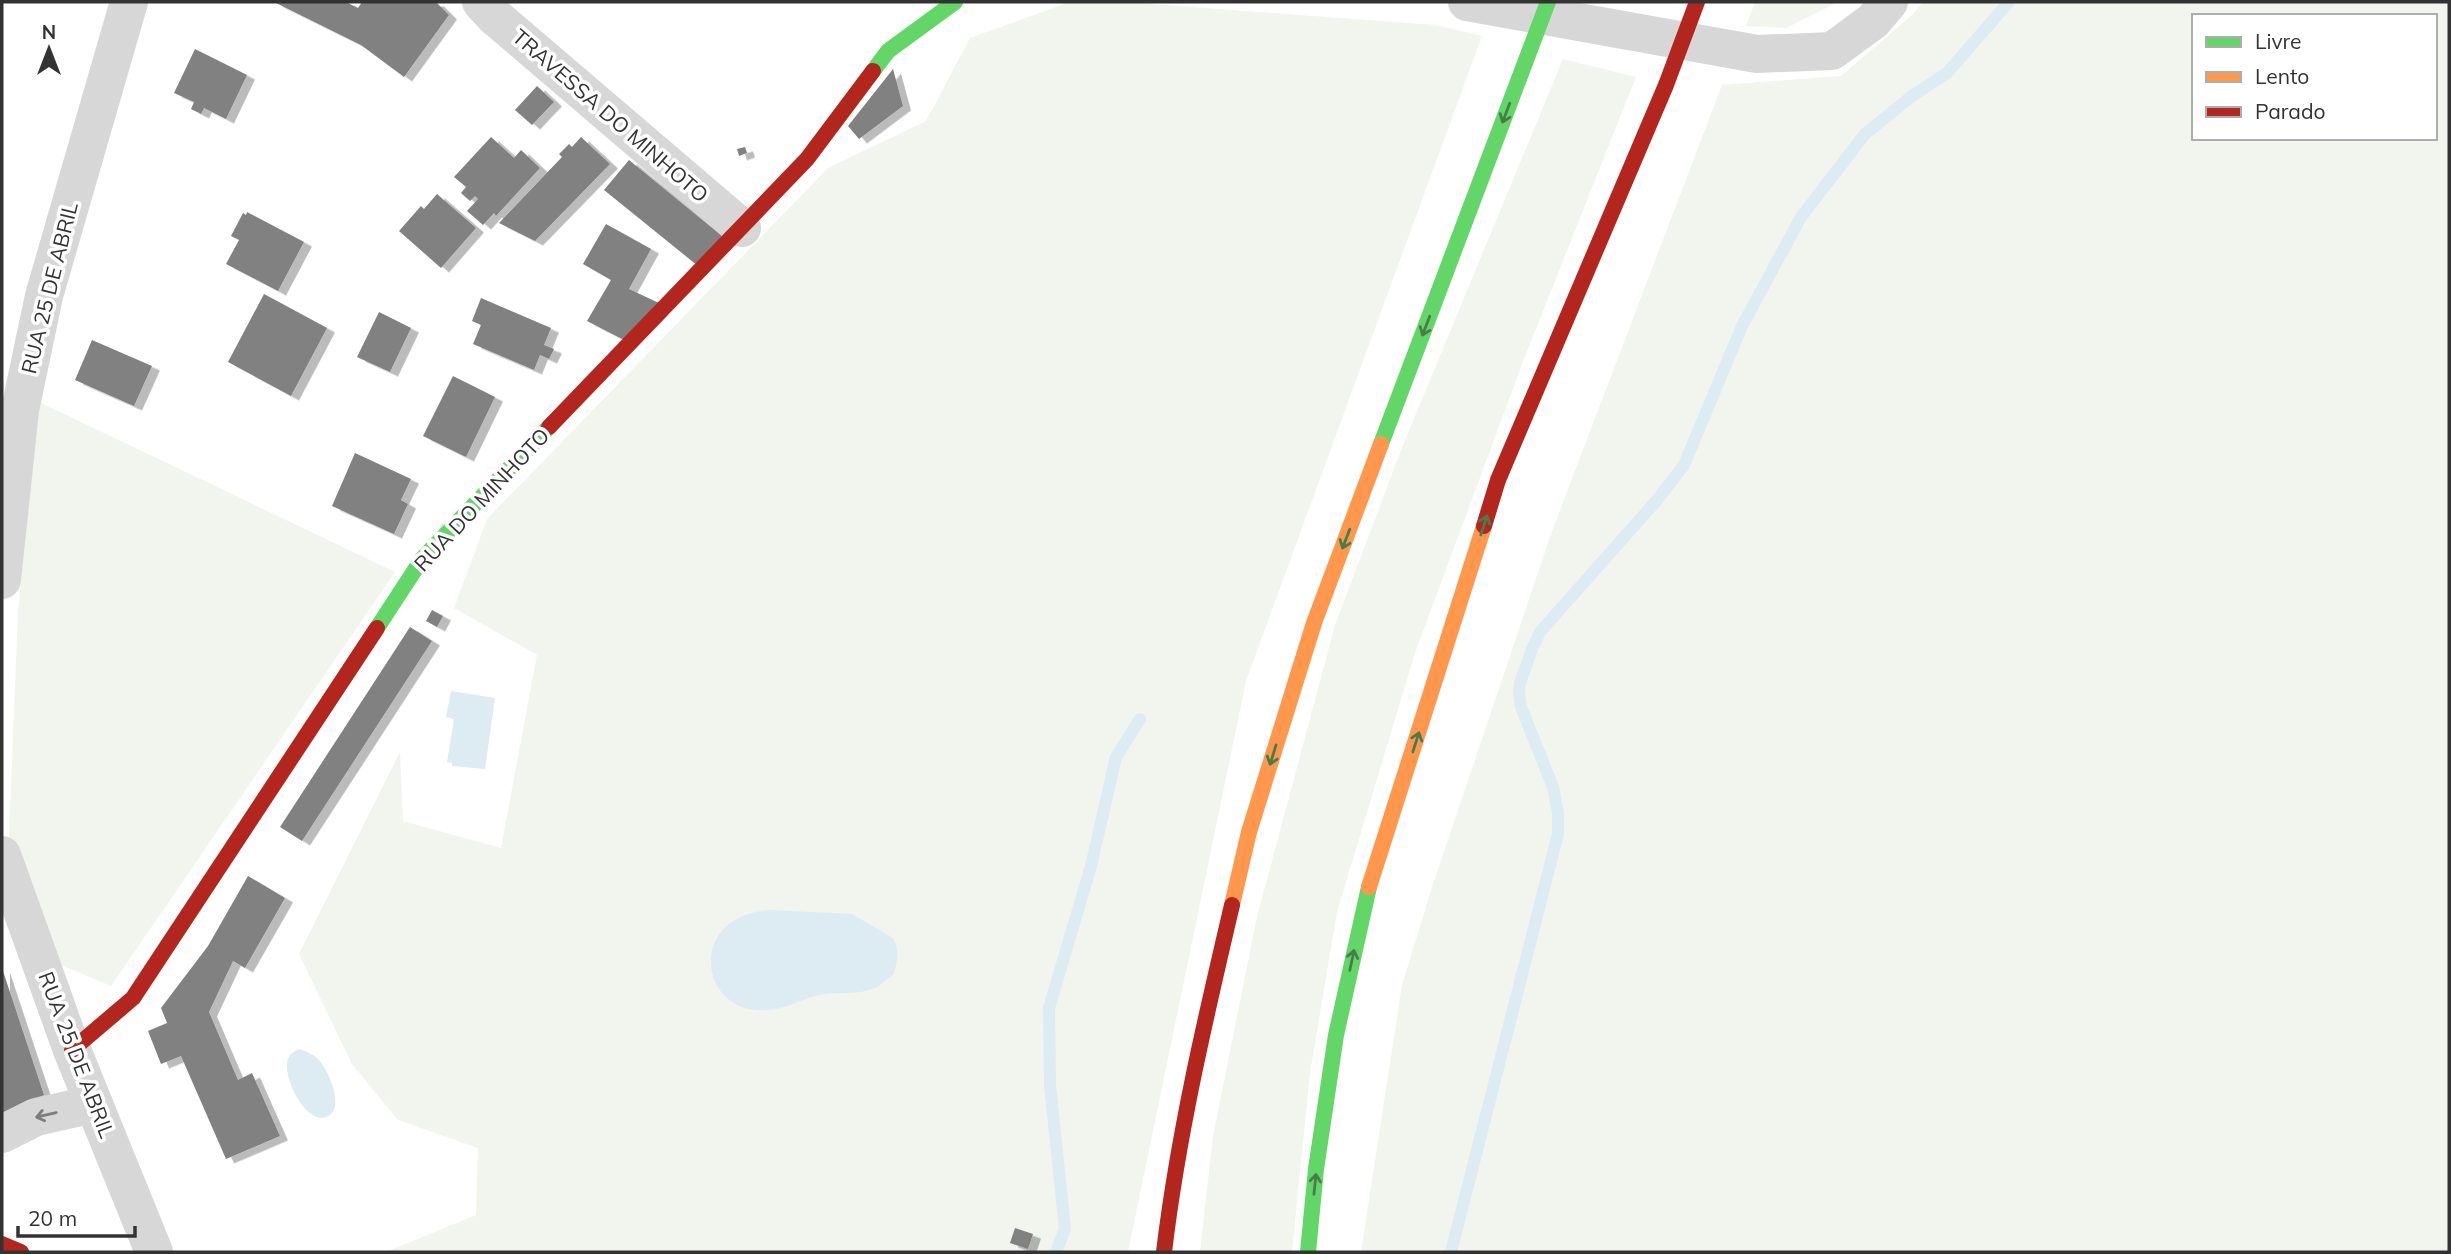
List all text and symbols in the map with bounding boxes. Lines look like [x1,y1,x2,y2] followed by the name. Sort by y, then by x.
[14,14,84,84] north arrow
[2192,14,2437,140] legend
[42,20,56,44] text: N
[507,23,714,207] street label: TRAVESSA DO MINHOTO
[2255,28,2302,54] text: Livre
[2255,63,2309,89] text: Lento
[2255,98,2325,124] text: Parado
[1498,102,1511,124] one-way arrow
[15,199,83,376] street label: RUA 25 DE ABRIL
[1418,315,1431,337] one-way arrow
[408,422,554,576] street label: RUA DO MINHOTO
[1479,514,1492,536] one-way arrow
[1339,528,1351,550] one-way arrow
[1410,731,1423,753] one-way arrow
[1266,744,1279,766] one-way arrow
[1346,949,1360,972] one-way arrow
[33,968,121,1142] street label: RUA 25 DE ABRIL
[35,1109,58,1122] one-way arrow
[1309,1174,1322,1196] one-way arrow
[18,1194,135,1238] scale bar
[28,1205,77,1231] text: 20 m

